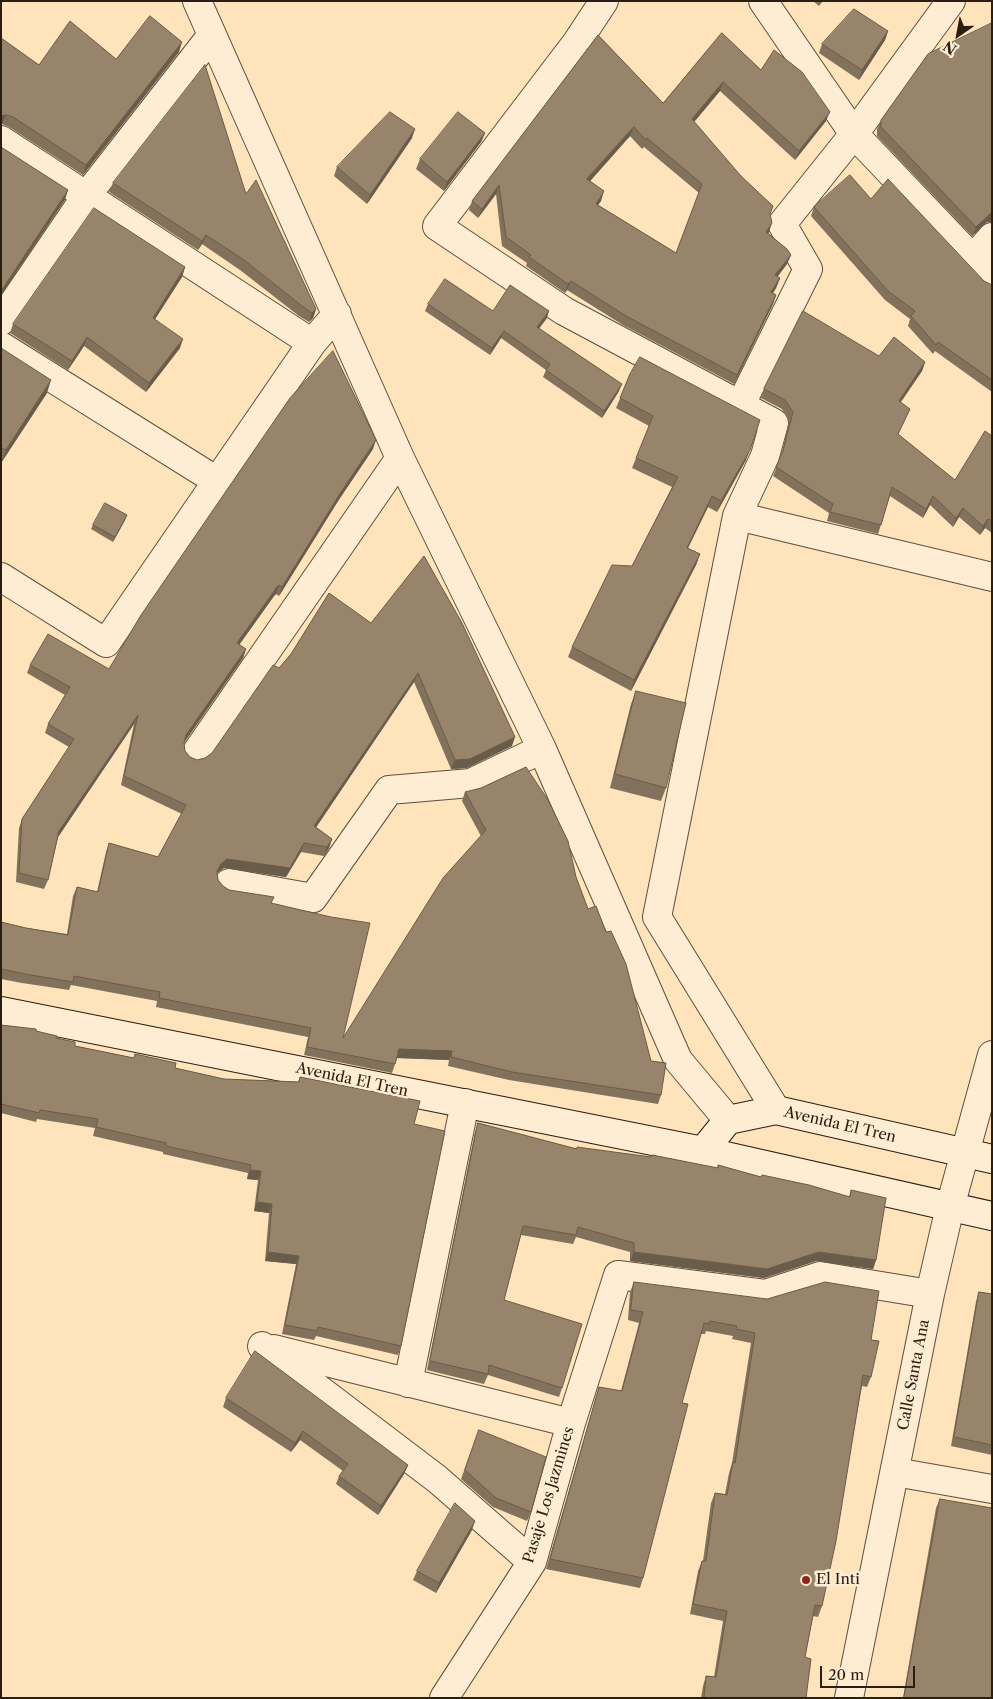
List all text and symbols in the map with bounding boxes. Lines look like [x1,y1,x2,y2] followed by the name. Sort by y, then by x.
[933,10,983,60] north arrow
[940,37,960,58] text: N
[294,1059,410,1101] street label: Avenida El Tren
[782,1103,898,1147] street label: Avenida El Tren
[894,1318,934,1432] street label: Calle Santa Ana
[520,1425,578,1565] street label: Pasaje Los Jazmines
[816,1571,860,1589] place label: El Inti
[800,1574,812,1586] marker: El Inti
[823,1656,918,1688] scale bar
[828,1665,864,1684] text: 20 m

